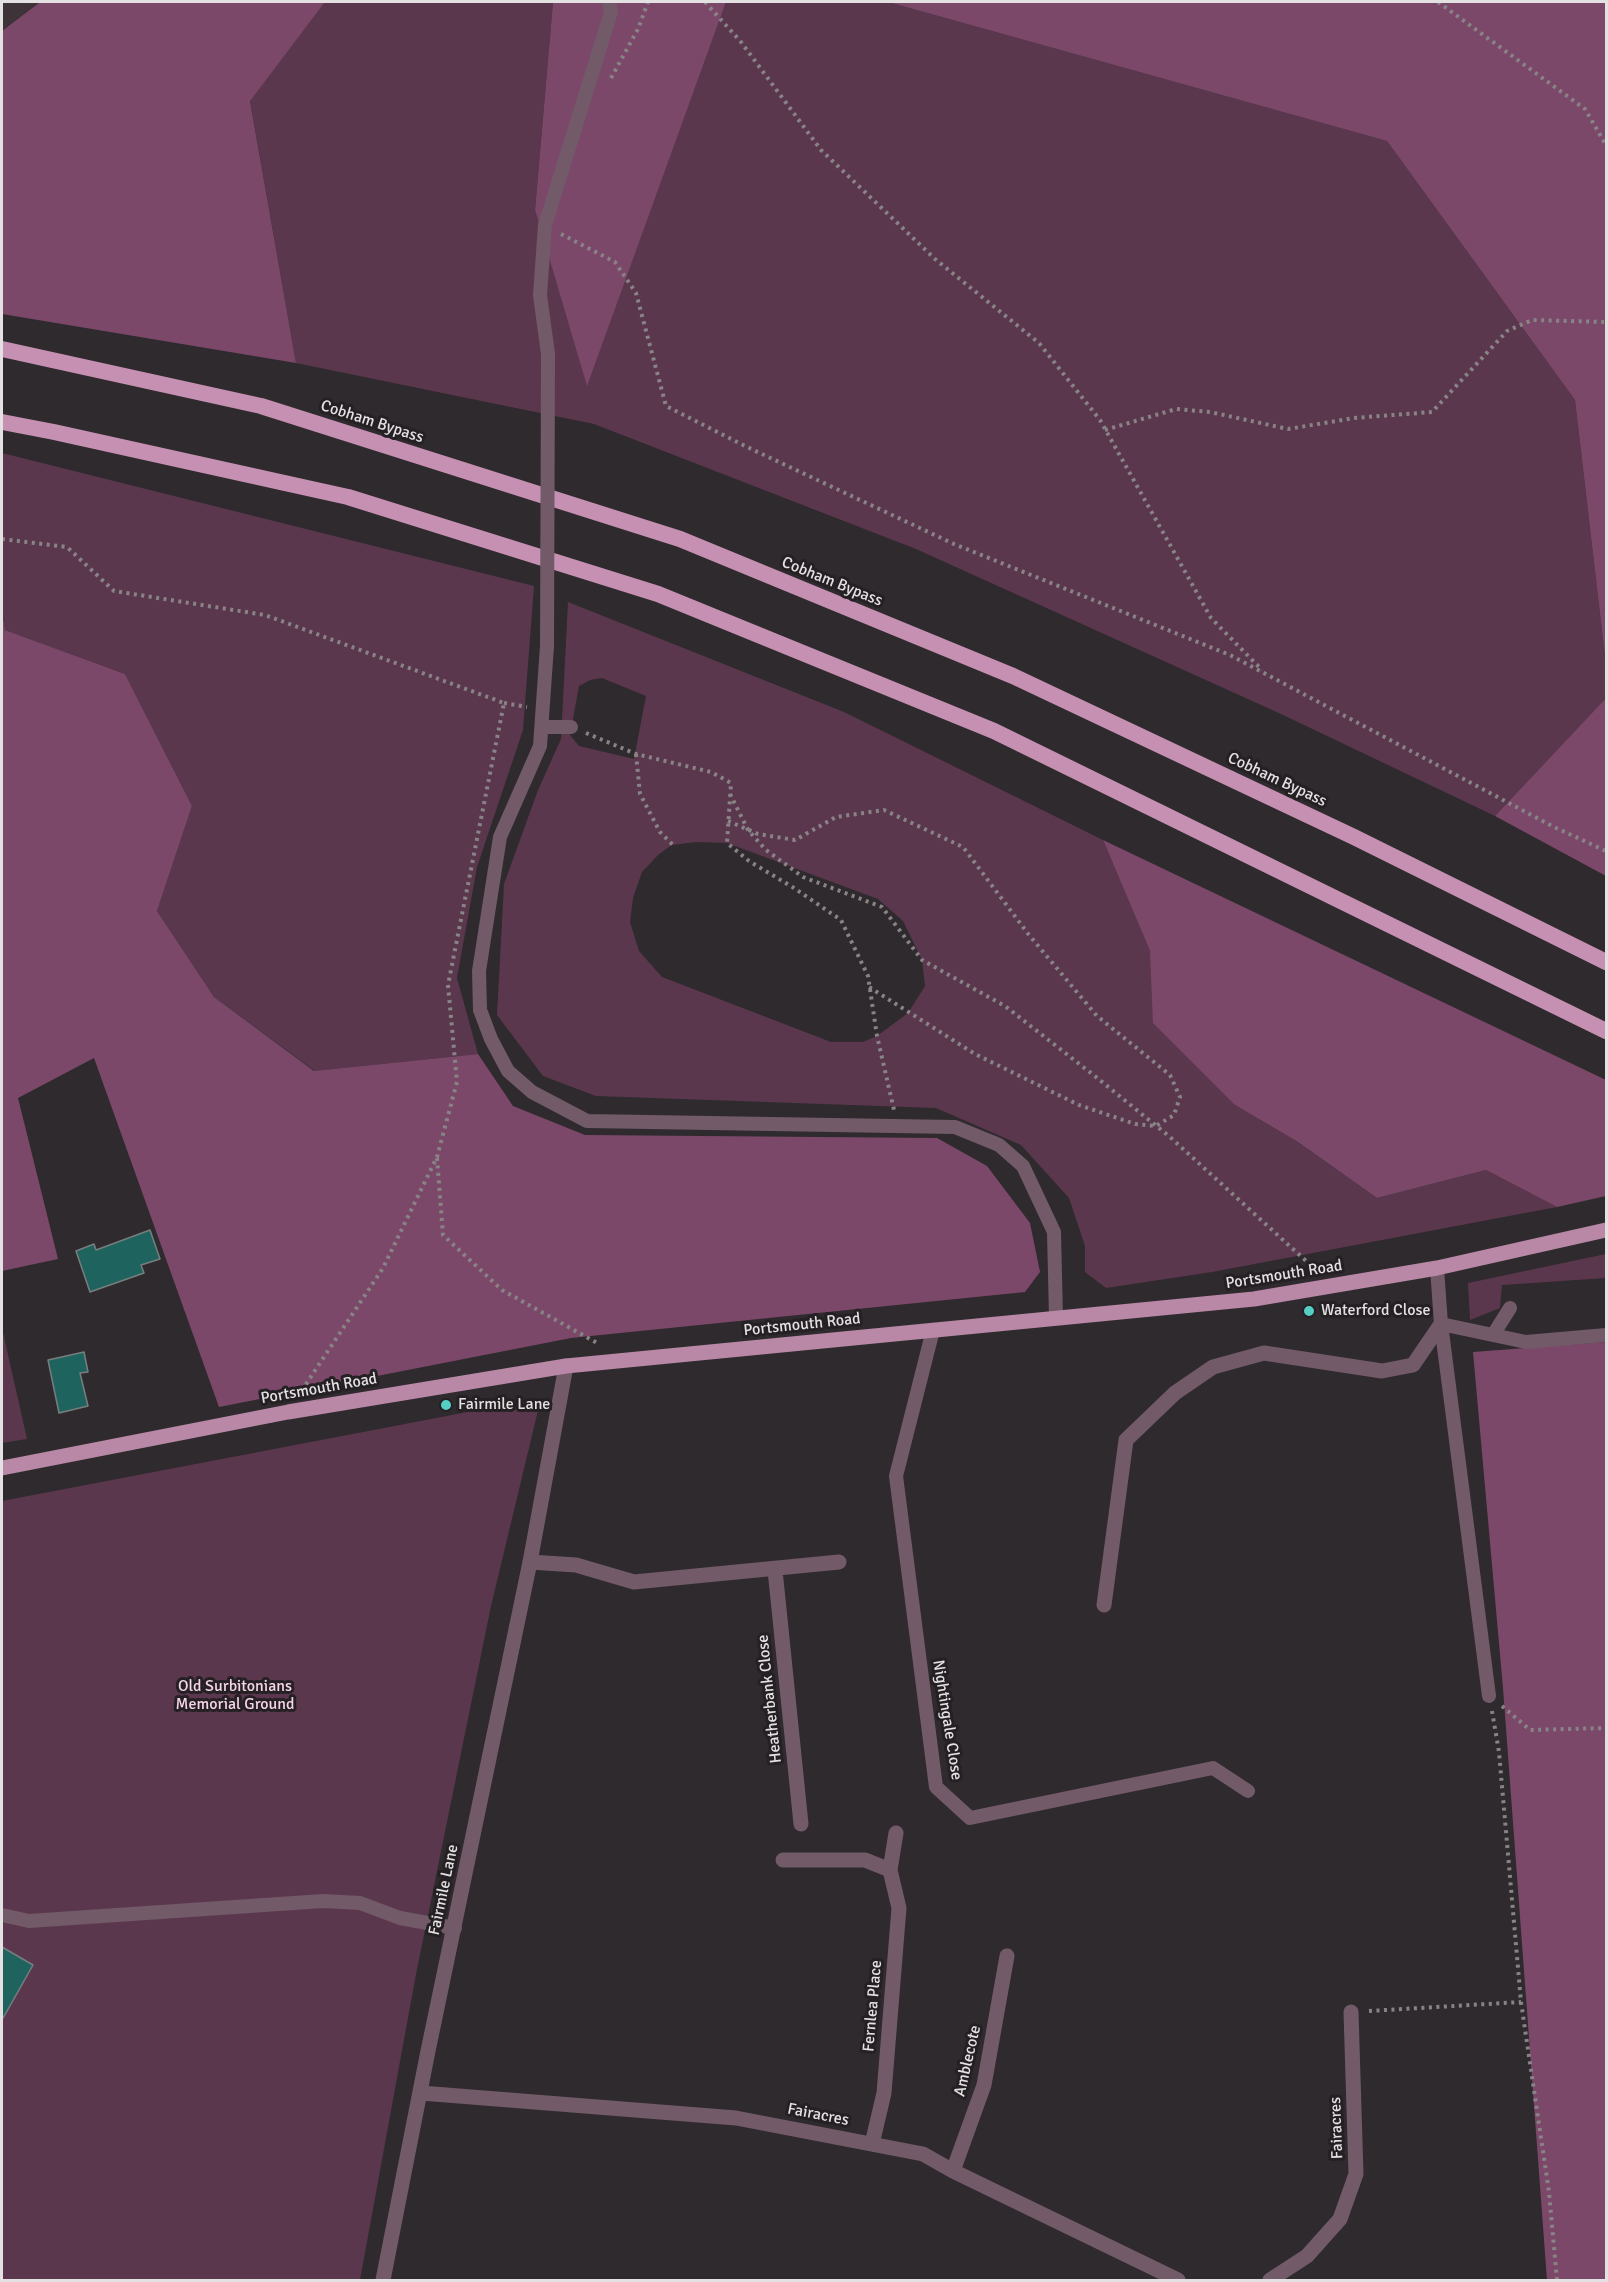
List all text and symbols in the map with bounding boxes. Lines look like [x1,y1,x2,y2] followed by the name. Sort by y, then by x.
[318,396,426,448] street label: Cobham Bypass
[779,553,885,611] street label: Cobham Bypass
[1224,749,1330,811] street label: Cobham Bypass
[1224,1256,1344,1294] street label: Portsmouth Road
[1321,1301,1431,1321] place label: Waterford Close
[1302,1304,1316,1318] marker: Waterford Close
[742,1309,862,1341] street label: Portsmouth Road
[259,1369,379,1409] street label: Portsmouth Road
[458,1395,550,1415] place label: Fairmile Lane
[439,1398,453,1412] marker: Fairmile Lane
[754,1634,786,1764] street label: Heatherbank Close
[928,1659,966,1781] street label: Nightingale Close
[176,1677,294,1715] park label: Old Surbitonians Memorial Ground
[425,1843,463,1937] street label: Fairmile Lane
[859,1959,887,2053] street label: Fernlea Place
[950,2023,986,2099] street label: Amblecote
[1326,2097,1348,2159] street label: Fairacres
[786,2100,850,2130] street label: Fairacres

